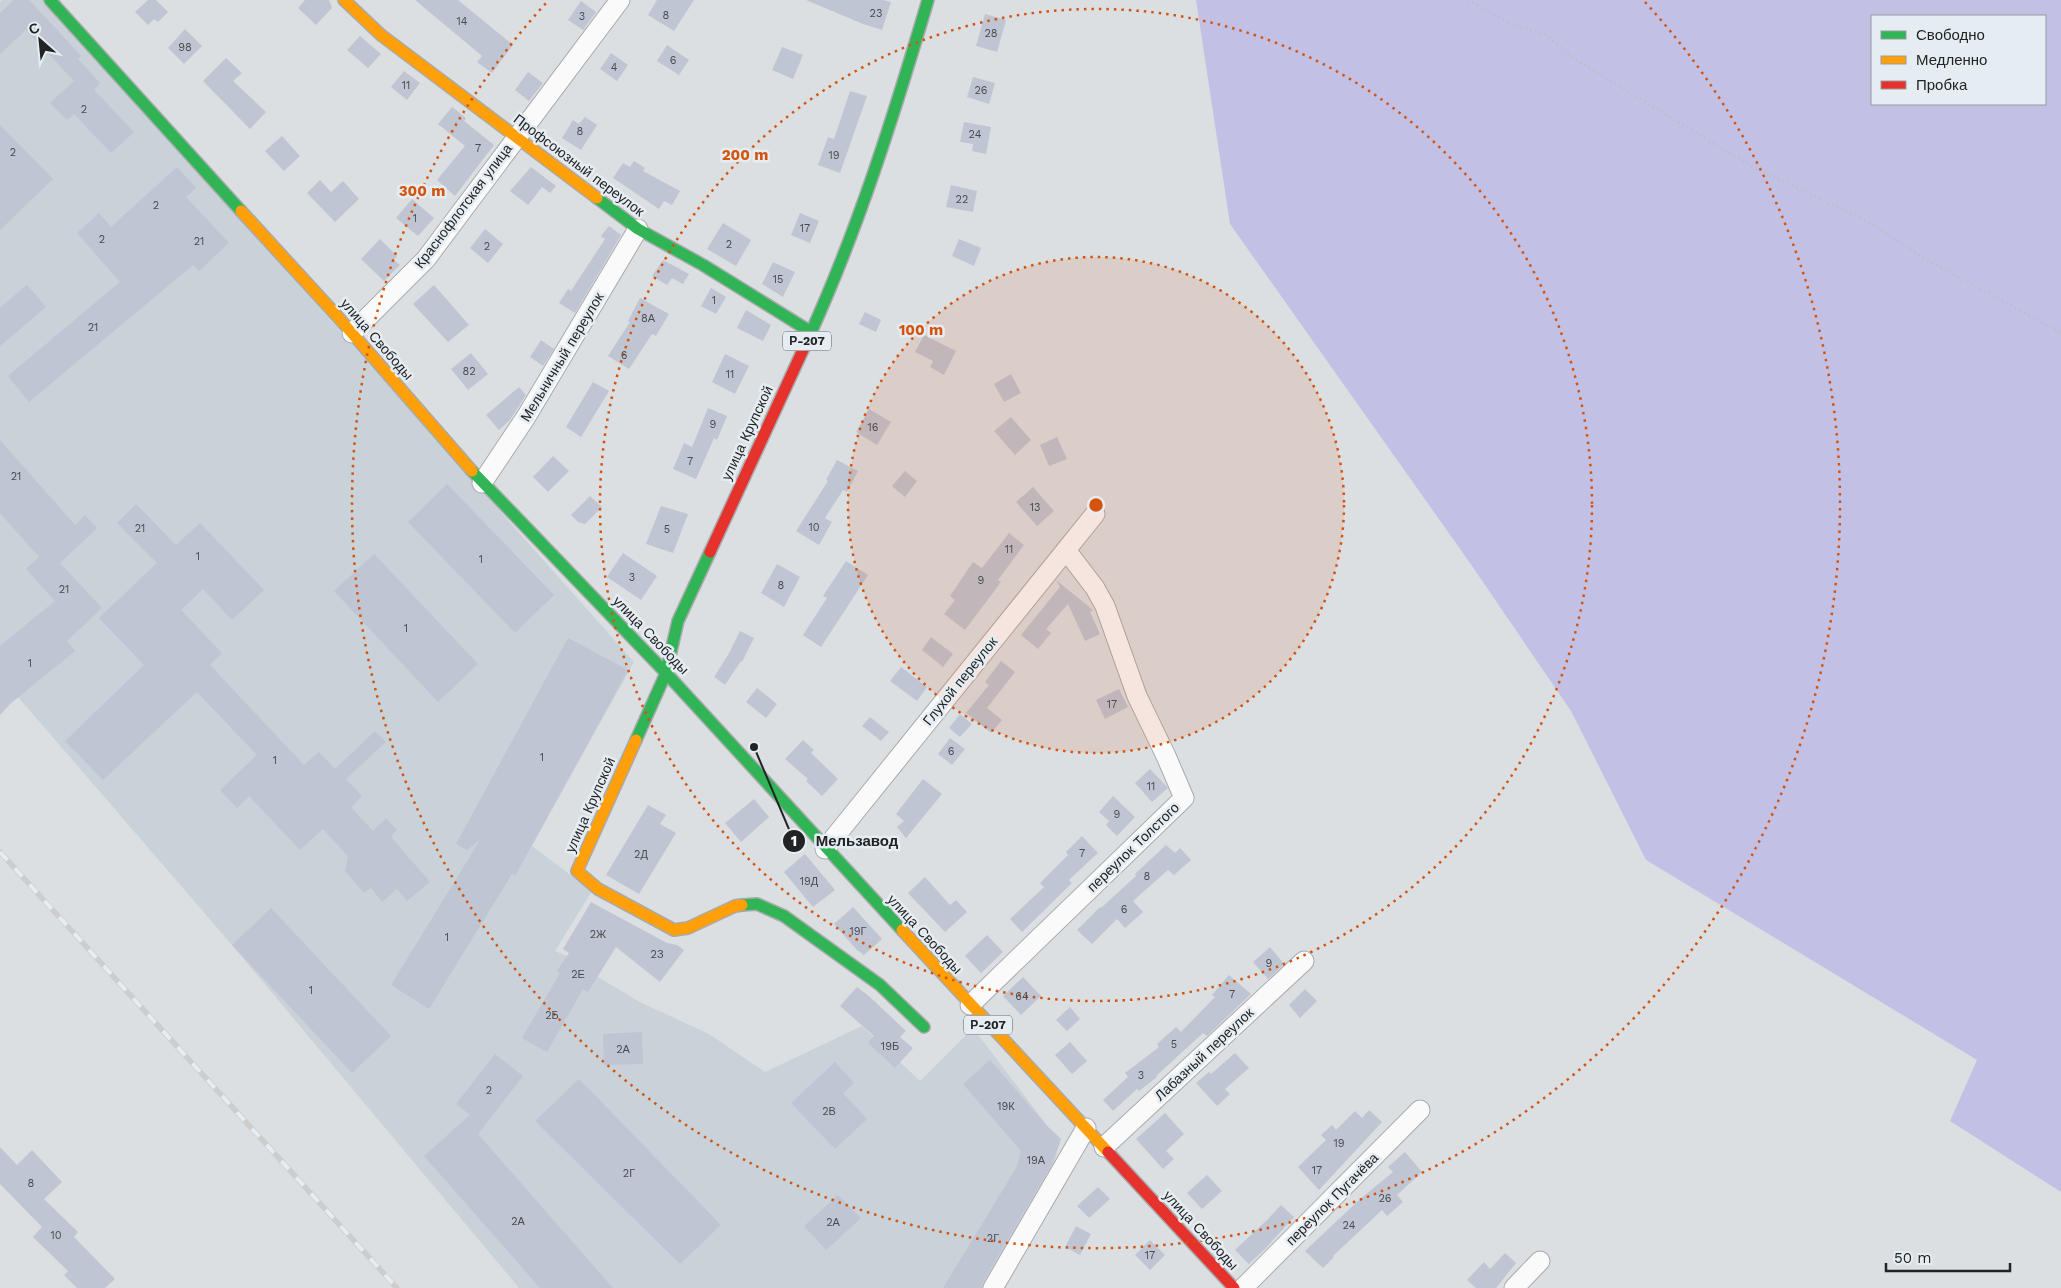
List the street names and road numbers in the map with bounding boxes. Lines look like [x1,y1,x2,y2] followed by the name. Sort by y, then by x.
[511,111,648,220] street label: Профсоюзный переулок
[411,140,515,271] street label: Краснофлотская улица
[517,289,607,424] street label: Мельничный переулок
[337,295,417,383] street label: улица Свободы
[783,332,831,351] road number: Р-207
[718,383,776,483] street label: улица Крупской
[610,593,692,677] street label: улица Свободы
[920,633,1001,728] street label: Глухой переулок
[562,755,618,855] street label: улица Крупской
[1084,799,1182,895] street label: переулок Толстого
[884,891,966,977] street label: улица Свободы
[1151,1004,1257,1104] street label: Лабазный переулок
[964,1016,1012,1034] road number: Р-207
[1283,1149,1382,1248] street label: переулок Пугачёва
[1160,1187,1242,1273] street label: улица Свободы

